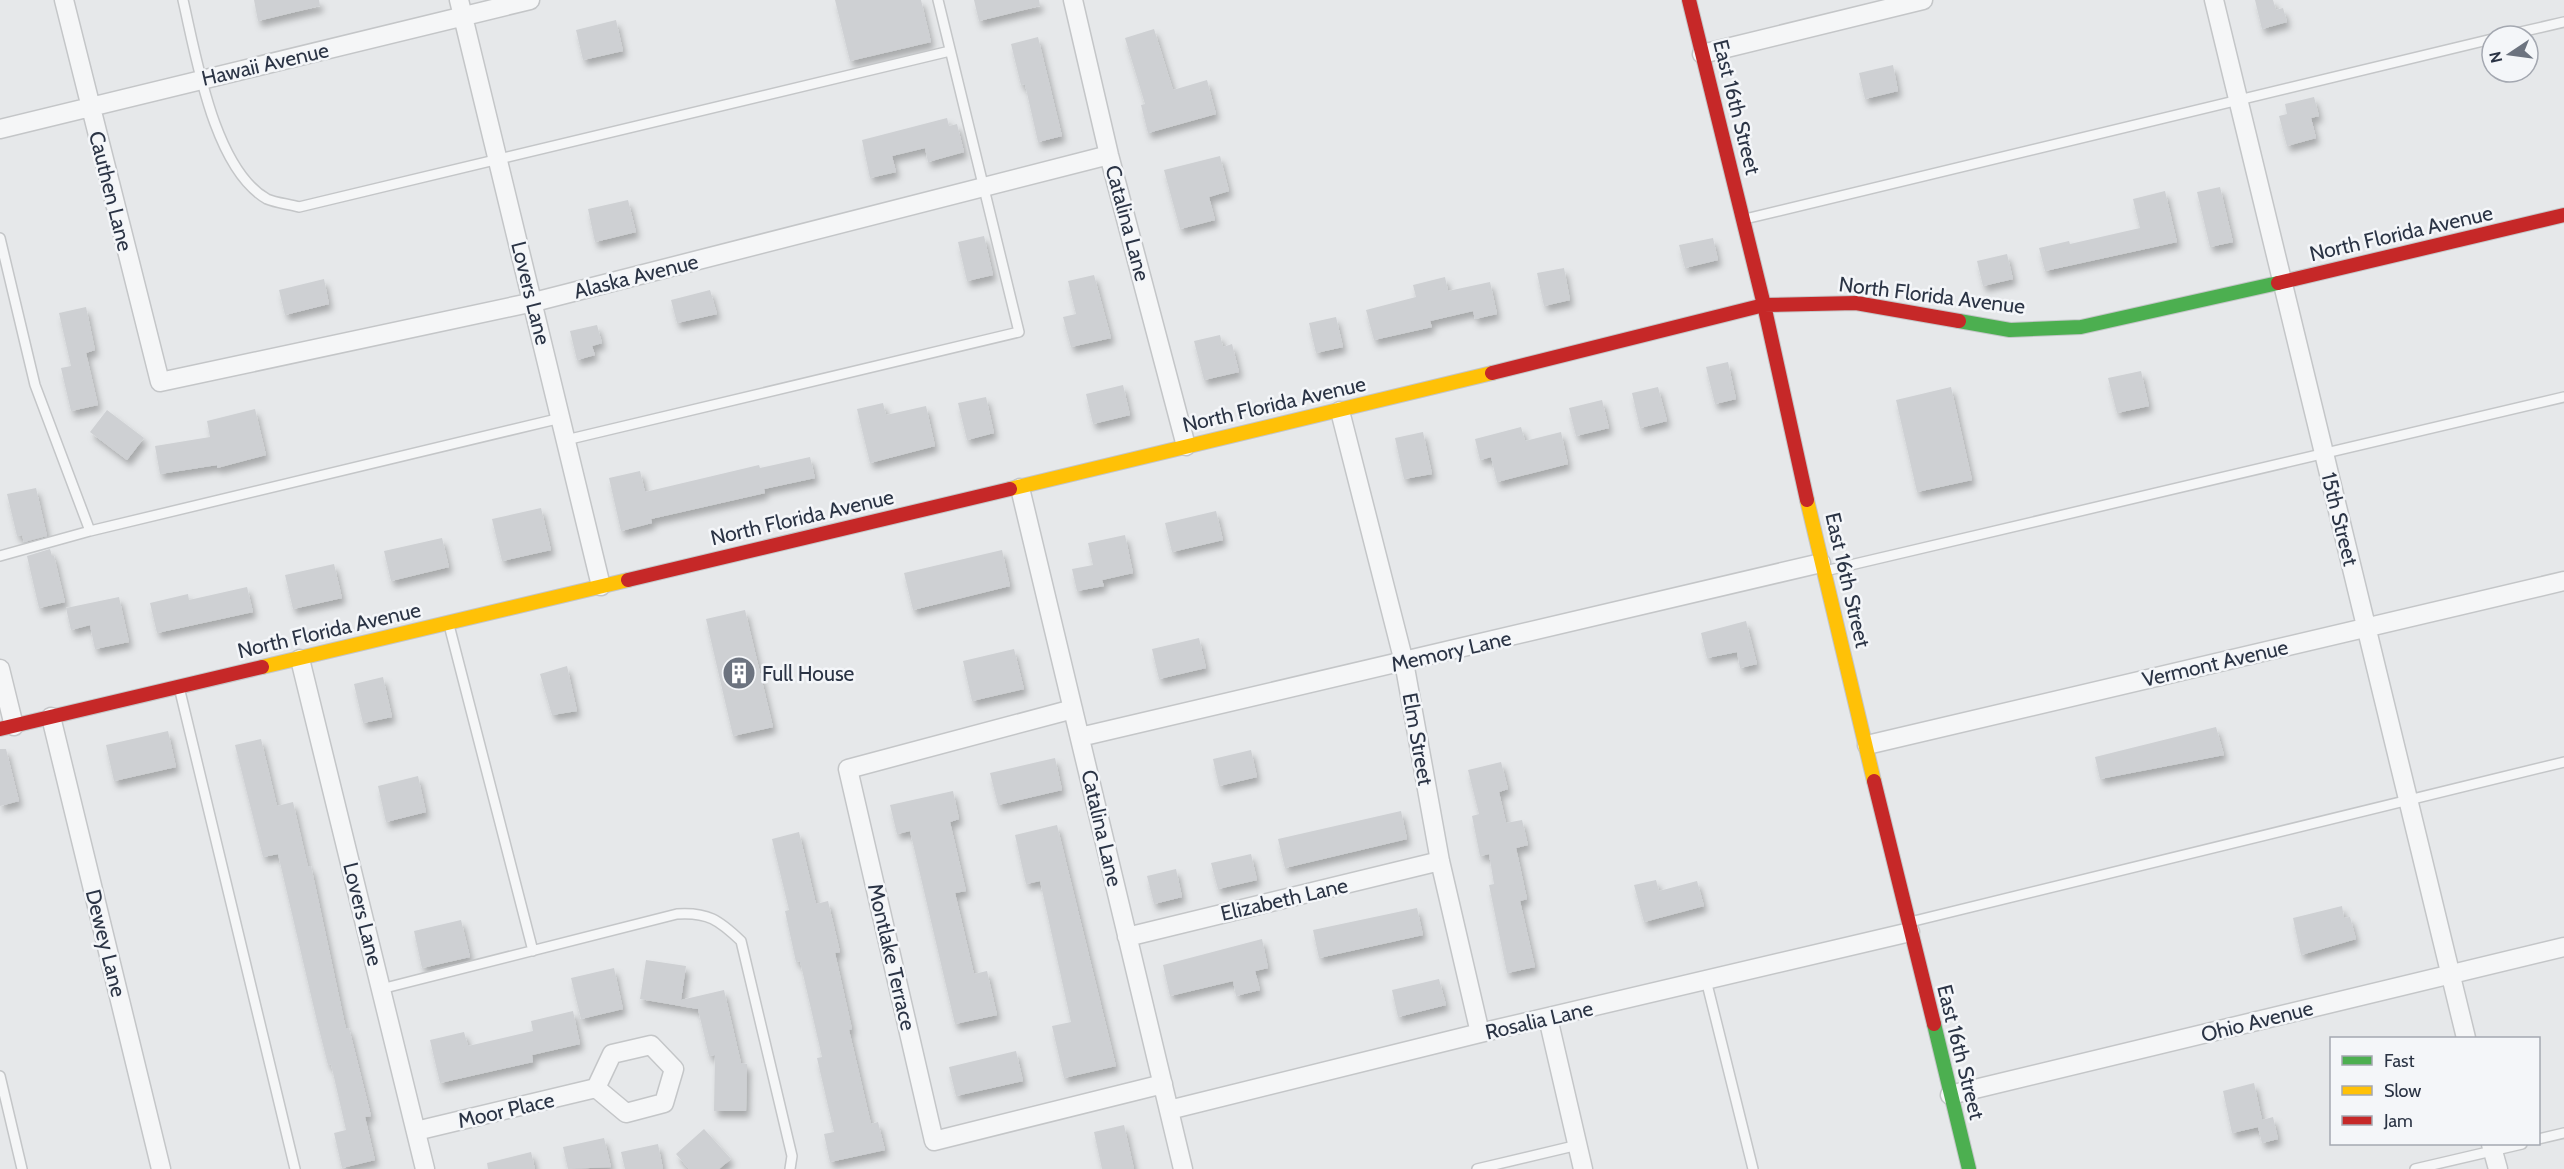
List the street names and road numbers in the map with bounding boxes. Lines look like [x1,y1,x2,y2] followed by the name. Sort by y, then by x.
[199,37,331,91] street label: Hawaii Avenue
[1708,37,1766,177] street label: East 16th Street
[84,128,138,254] street label: Cauthen Lane
[1101,162,1156,284] street label: Catalina Lane
[2307,200,2495,266] street label: North Florida Avenue
[506,239,556,348] street label: Lovers Lane
[571,248,701,304] street label: Alaska Avenue
[1837,271,2027,319] street label: North Florida Avenue
[1180,371,1368,437] street label: North Florida Avenue
[2316,470,2364,568] street label: 15th Street
[708,484,896,550] street label: North Florida Avenue
[1820,510,1876,650] street label: East 16th Street
[235,597,423,663] street label: North Florida Avenue
[1388,625,1514,677] street label: Memory Lane
[2140,634,2291,692] street label: Vermont Avenue
[1398,691,1438,787] street label: Elm Street
[1076,767,1128,889] street label: Catalina Lane
[338,860,388,969] street label: Lovers Lane
[1218,872,1350,926] street label: Elizabeth Lane
[863,881,921,1033] street label: Montlake Terrace
[81,887,132,1000] street label: Dewey Lane
[1932,982,1990,1122] street label: East 16th Street
[1483,995,1596,1045] street label: Rosalia Lane
[2198,995,2316,1047] street label: Ohio Avenue
[455,1087,557,1133] street label: Moor Place

